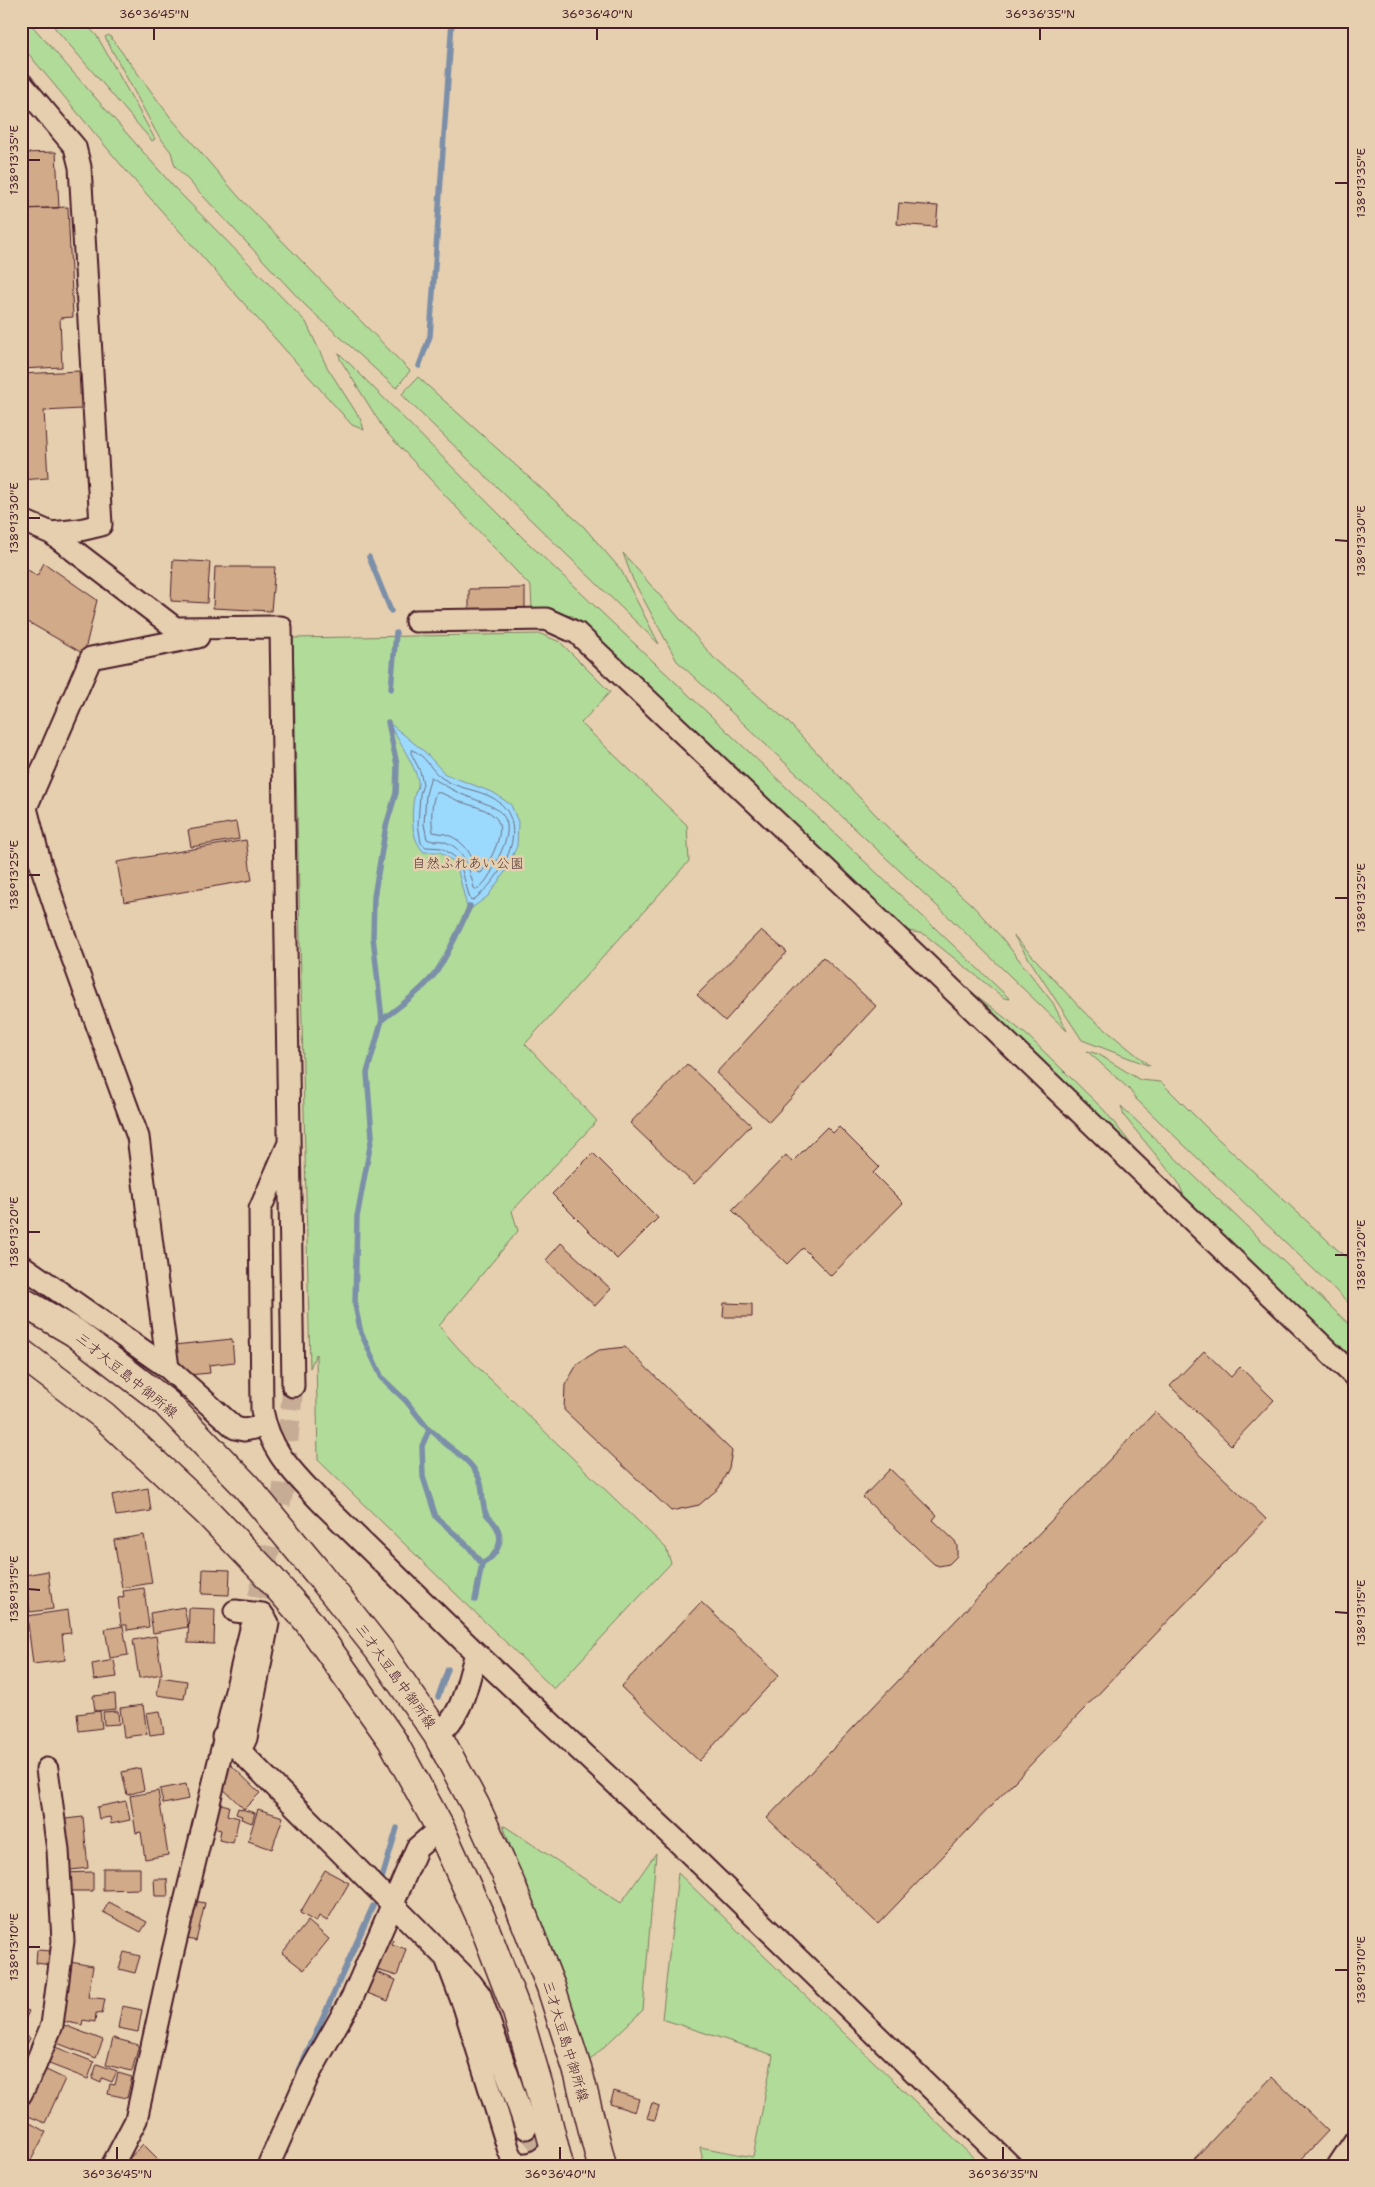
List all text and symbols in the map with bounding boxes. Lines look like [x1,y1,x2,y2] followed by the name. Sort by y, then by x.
[119,6,189,22] text: 36°36'45"N
[561,6,633,22] text: 36°36'40"N
[1005,6,1075,22] text: 36°36'35"N
[6,125,22,195] text: 138°13'35"E
[1353,148,1369,218] text: 138°13'35"E
[6,482,22,554] text: 138°13'30"E
[1353,505,1369,577] text: 138°13'30"E
[6,840,22,910] text: 138°13'25"E
[412,854,524,872] park label: 自然ふれあい公園
[1353,863,1369,933] text: 138°13'25"E
[6,1196,22,1268] text: 138°13'20"E
[1353,1219,1369,1291] text: 138°13'20"E
[72,1328,182,1422] street label: 三才大豆島中御所線
[6,1555,22,1623] text: 138°13'15"E
[1353,1579,1369,1647] text: 138°13'15"E
[352,1620,440,1732] street label: 三才大豆島中御所線
[6,1913,22,1981] text: 138°13'10"E
[1353,1936,1369,2004] text: 138°13'10"E
[539,1978,593,2104] street label: 三才大豆島中御所線
[82,2166,152,2182] text: 36°36'45"N
[524,2166,596,2182] text: 36°36'40"N
[968,2166,1038,2182] text: 36°36'35"N

